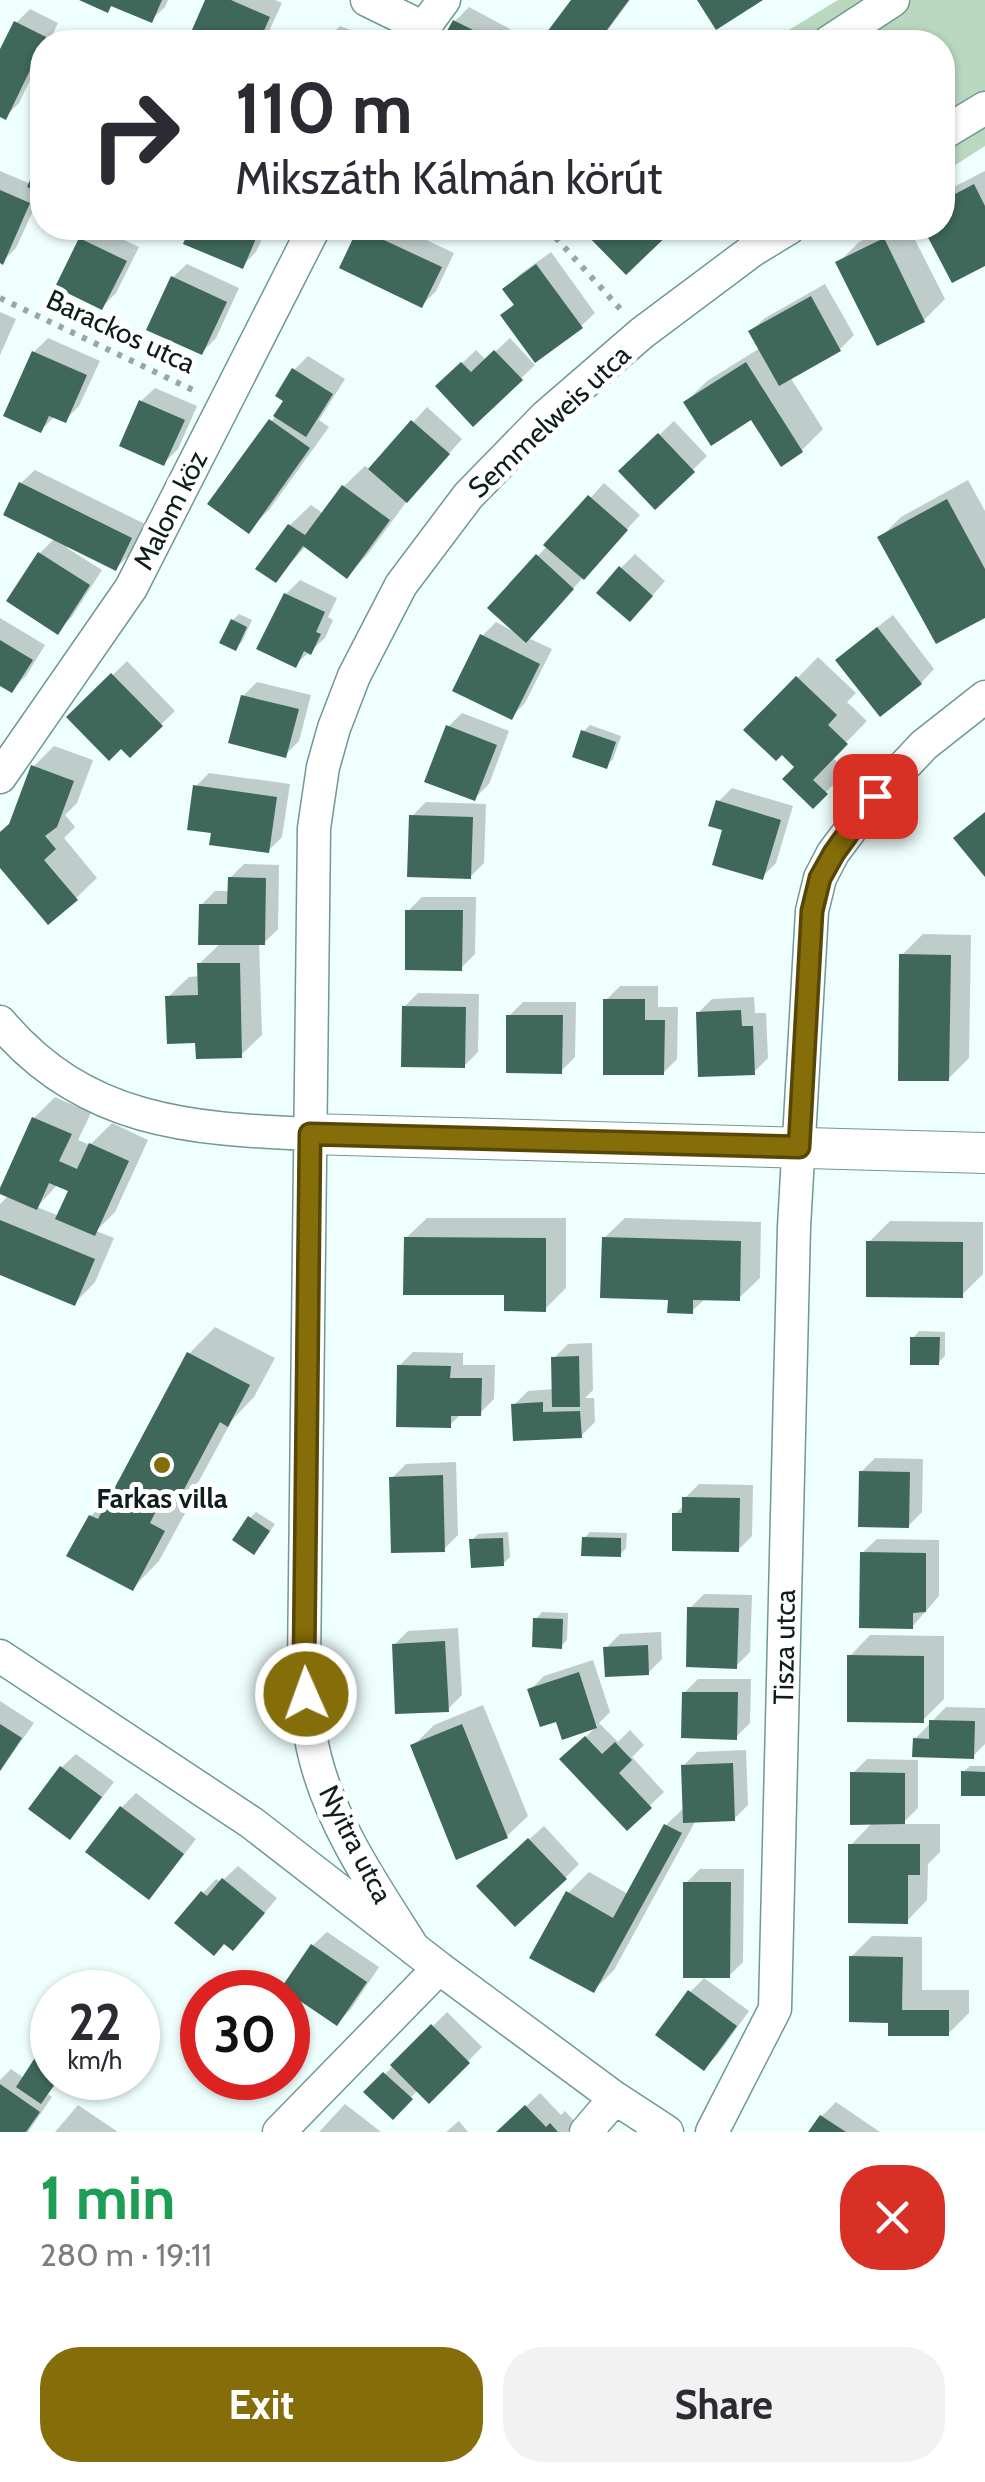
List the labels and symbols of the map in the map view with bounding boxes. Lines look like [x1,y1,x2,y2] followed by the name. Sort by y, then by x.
[41,282,201,381] street label: Barackos utca
[461,337,637,505] street label: Semmelweis utca
[126,445,214,575] street label: Malom köz
[833,754,918,839] pin
[151,1454,173,1476] marker: Farkas villa
[96,1481,228,1515] place label: Farkas villa
[766,1589,802,1705] street label: Tisza utca
[254,1642,358,1746] position arrow
[312,1779,400,1909] street label: Nyitra utca
[180,1970,310,2100] speed limit sign: 30

